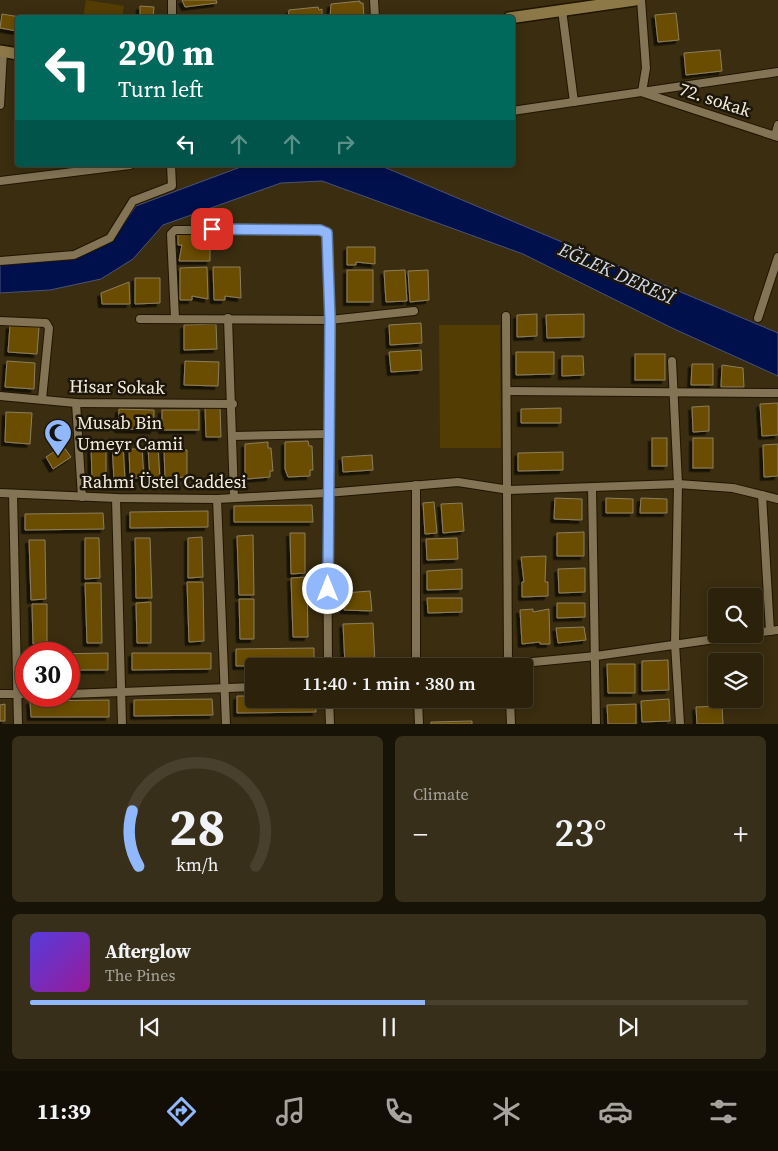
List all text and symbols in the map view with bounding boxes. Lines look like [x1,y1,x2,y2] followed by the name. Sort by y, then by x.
[118,29,214,77] text: 290 m
[35,35,100,100] icon: left
[118,74,203,104] text: Turn left
[676,76,754,123] street label: 72. sokak
[172,130,200,158] icon: left
[225,130,253,158] icon: ahead
[278,130,306,158] icon: ahead
[331,130,359,158] icon: right
[191,208,233,250] pin
[198,215,226,243] icon: arrive
[554,235,681,311] water label: EĞLEK DERESİ
[69,373,165,400] street label: Hisar Sokak
[77,410,183,456] place label: Musab Bin Umeyr Camii
[43,418,73,457] mosque icon: Musab Bin Umeyr Camii
[81,469,247,494] street label: Rahmi Üstel Caddesi
[301,562,353,614] position arrow
[708,588,763,708] map controls
[708,588,763,643] button: search
[15,642,80,707] speed limit sign: 30
[708,653,763,708] button: layers
[302,670,476,696] text: 11:40 · 1 min · 380 m
[413,783,469,805] text: Climate
[169,791,226,862] text: 28
[555,807,606,859] text: 23°
[413,815,428,853] text: −
[733,815,748,853] text: +
[176,852,219,877] text: km/h
[105,938,191,964] text: Afterglow
[105,964,175,986] text: The Pines
[136,1013,164,1041] icon: previous
[375,1013,403,1041] icon: pause
[614,1013,642,1041] icon: next
[164,1094,199,1129] icon: directions
[273,1094,308,1129] icon: music
[381,1094,416,1129] icon: phone
[489,1094,524,1129] icon: climate
[598,1094,633,1129] icon: car
[706,1094,741,1129] icon: filters
[37,1096,91,1126] text: 11:39

